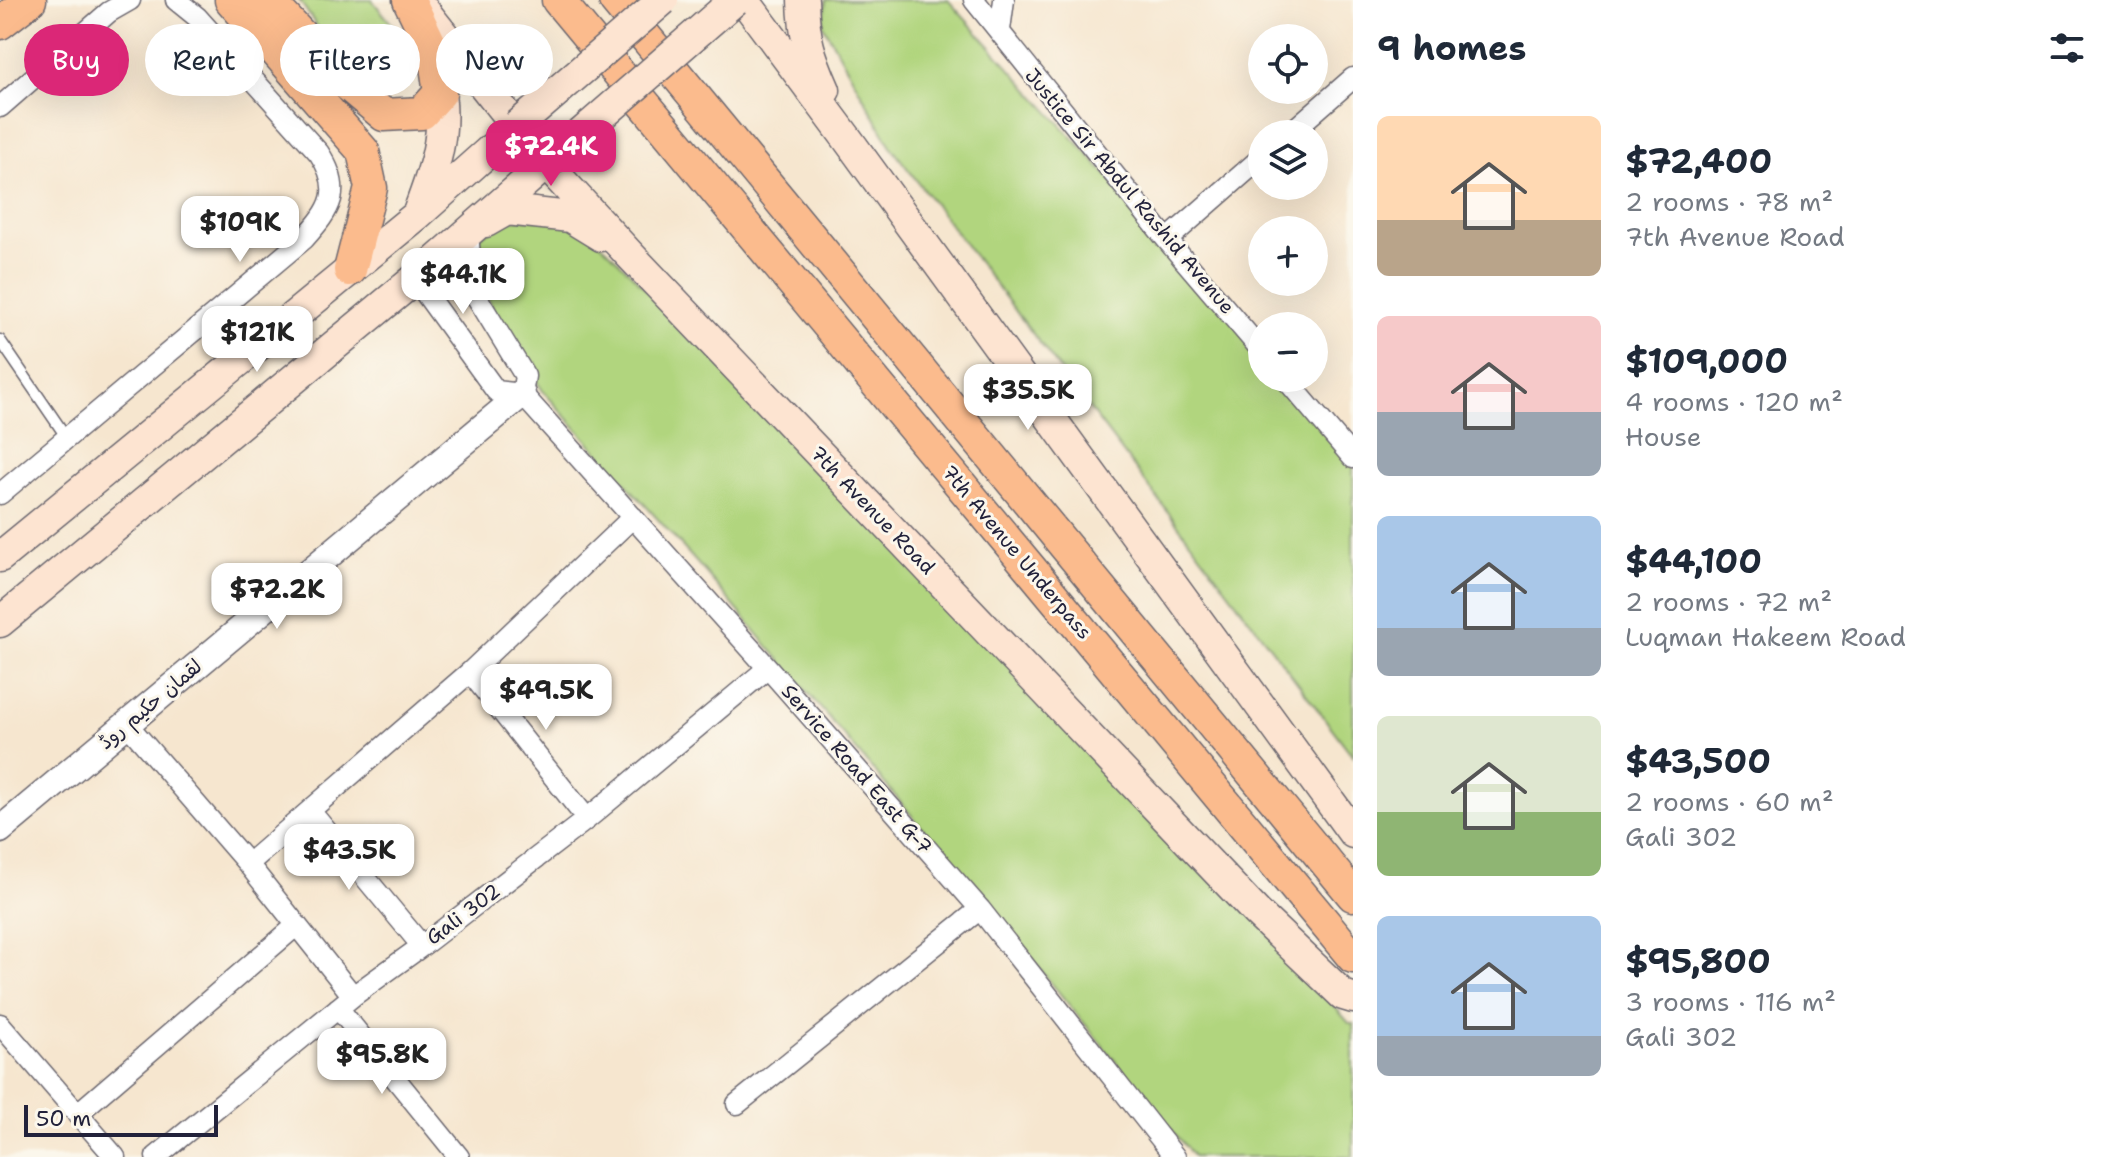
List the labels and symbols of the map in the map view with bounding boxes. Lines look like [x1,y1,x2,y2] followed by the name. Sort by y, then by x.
[1019,63,1241,319] street label: Justice Sir Abdul Rashid Avenue
[486,120,616,188] pin: $72.4K
[184,196,296,264] pin: $109K
[398,248,528,316] pin: $44.1K
[201,306,313,374] pin: $121K
[963,364,1093,432] pin: $35.5K
[805,440,941,580] street label: 7th Avenue Road
[936,459,1098,645] street label: 7th Avenue Underpass
[212,563,342,631] pin: $72.2K
[93,653,208,756] street label: لقمان حکیم روڈ
[481,664,611,732] pin: $49.5K
[776,679,938,859] street label: Service Road East G-7
[284,824,414,892] pin: $43.5K
[421,878,505,950] street label: Gali 302
[317,1028,447,1096] pin: $95.8K
[24,1101,218,1137] scale bar

